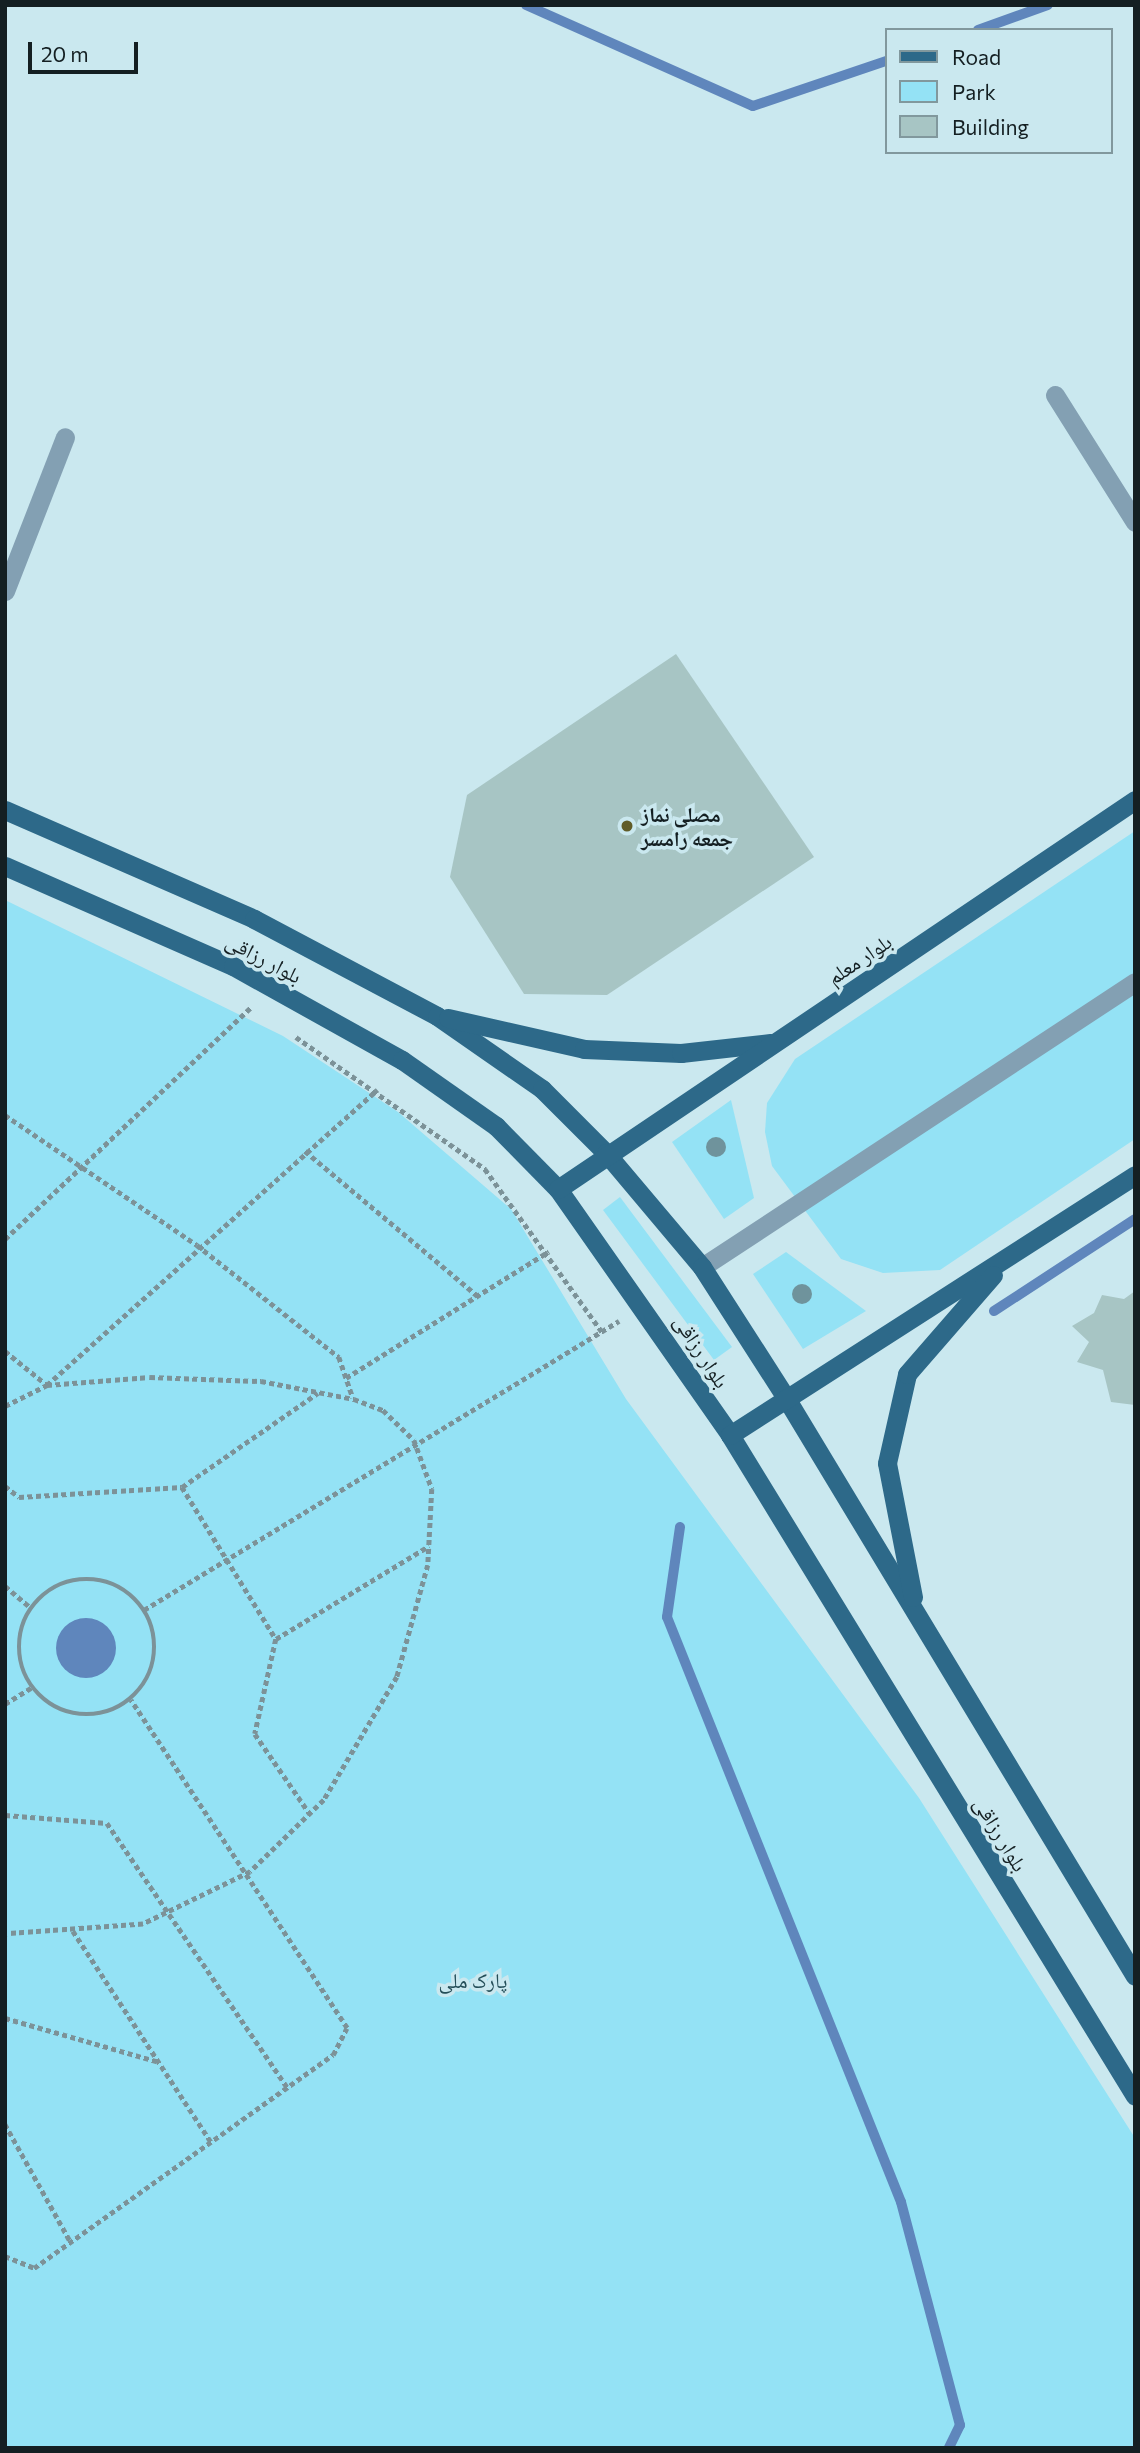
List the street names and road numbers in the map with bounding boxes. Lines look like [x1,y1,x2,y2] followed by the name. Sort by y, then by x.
[222,928,306,988] street label: بلوار رزاقی
[822,928,896,990] street label: بلوار معلم
[669,1310,735,1392] street label: بلوار رزاقی
[969,1792,1033,1876] street label: بلوار رزاقی

